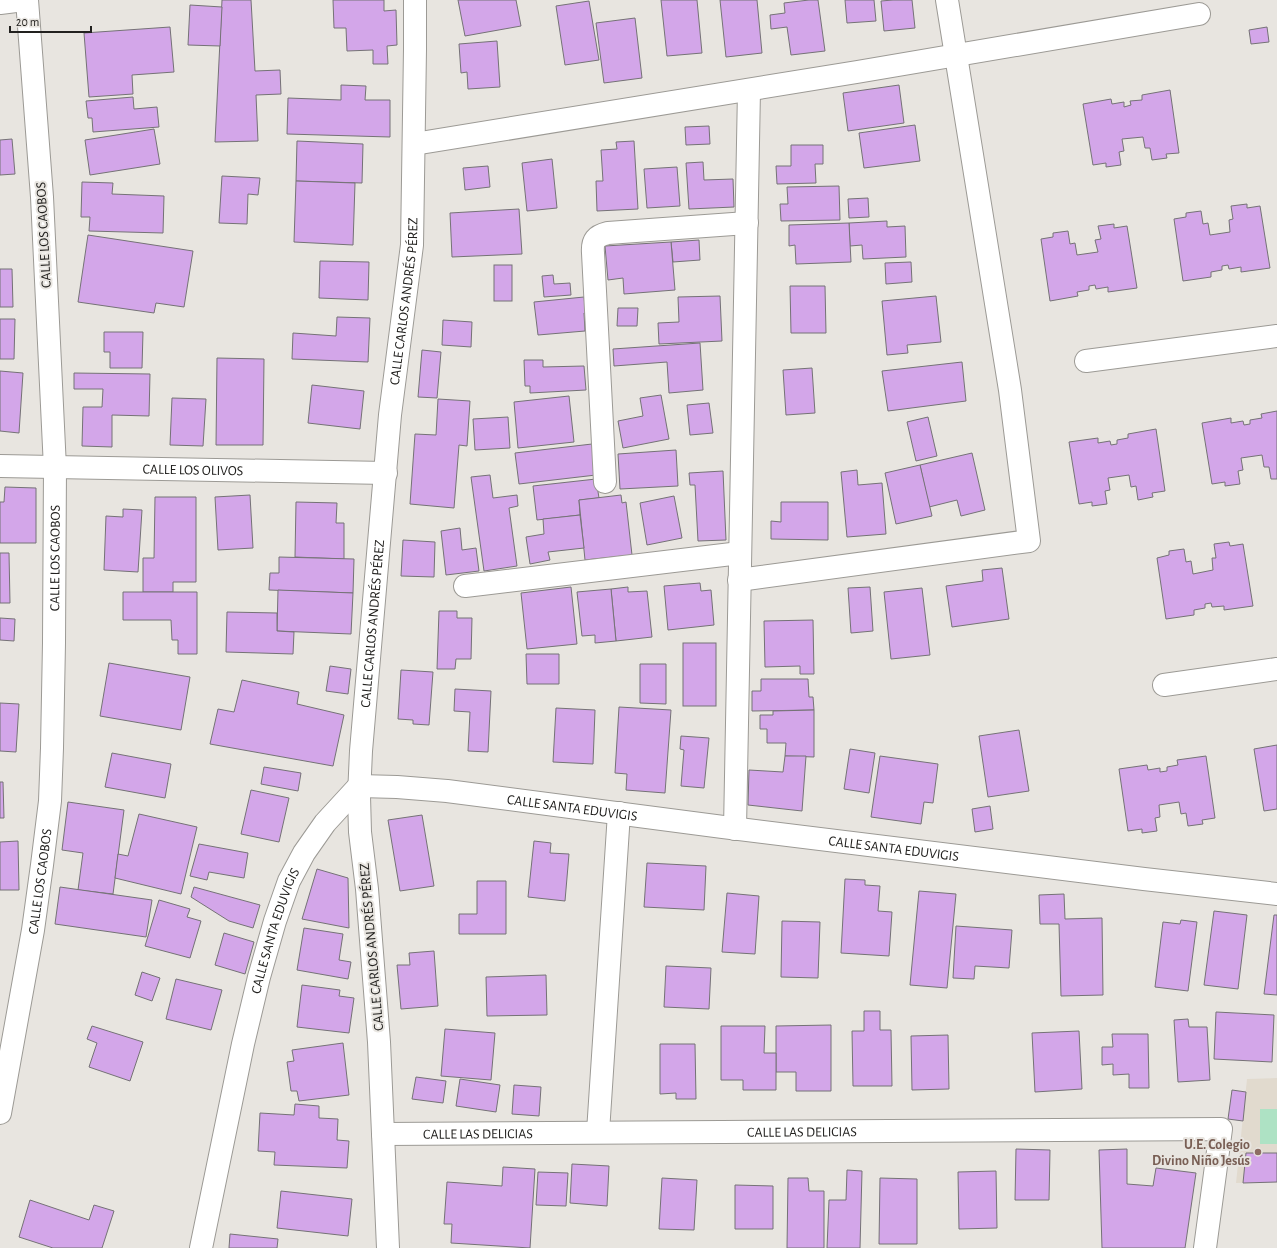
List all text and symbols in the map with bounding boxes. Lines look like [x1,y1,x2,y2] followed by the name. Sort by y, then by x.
[10,8,91,34] scale bar
[16,16,39,28] text: 20 m
[34,181,54,288] street label: CALLE LOS CAOBOS
[388,217,420,386] street label: CALLE CARLOS ANDRÉS PÉREZ
[142,463,243,478] street label: CALLE LOS OLIVOS
[48,505,63,611] street label: CALLE LOS CAOBOS
[359,539,387,708] street label: CALLE CARLOS ANDRÉS PÉREZ
[506,793,638,824] street label: CALLE SANTA EDUVIGIS
[26,828,54,935] street label: CALLE LOS CAOBOS
[828,834,960,864] street label: CALLE SANTA EDUVIGIS
[355,862,386,1032] street label: CALLE CARLOS ANDRÉS PÉREZ
[249,866,303,995] street label: CALLE SANTA EDUVIGIS
[747,1125,857,1140] street label: CALLE LAS DELICIAS
[423,1127,533,1142] street label: CALLE LAS DELICIAS
[1152,1138,1250,1168] place label: U.E. Colegio Divino Niño Jesús
[1253,1147,1263,1157] marker: U.E. Colegio Divino Niño Jesús

